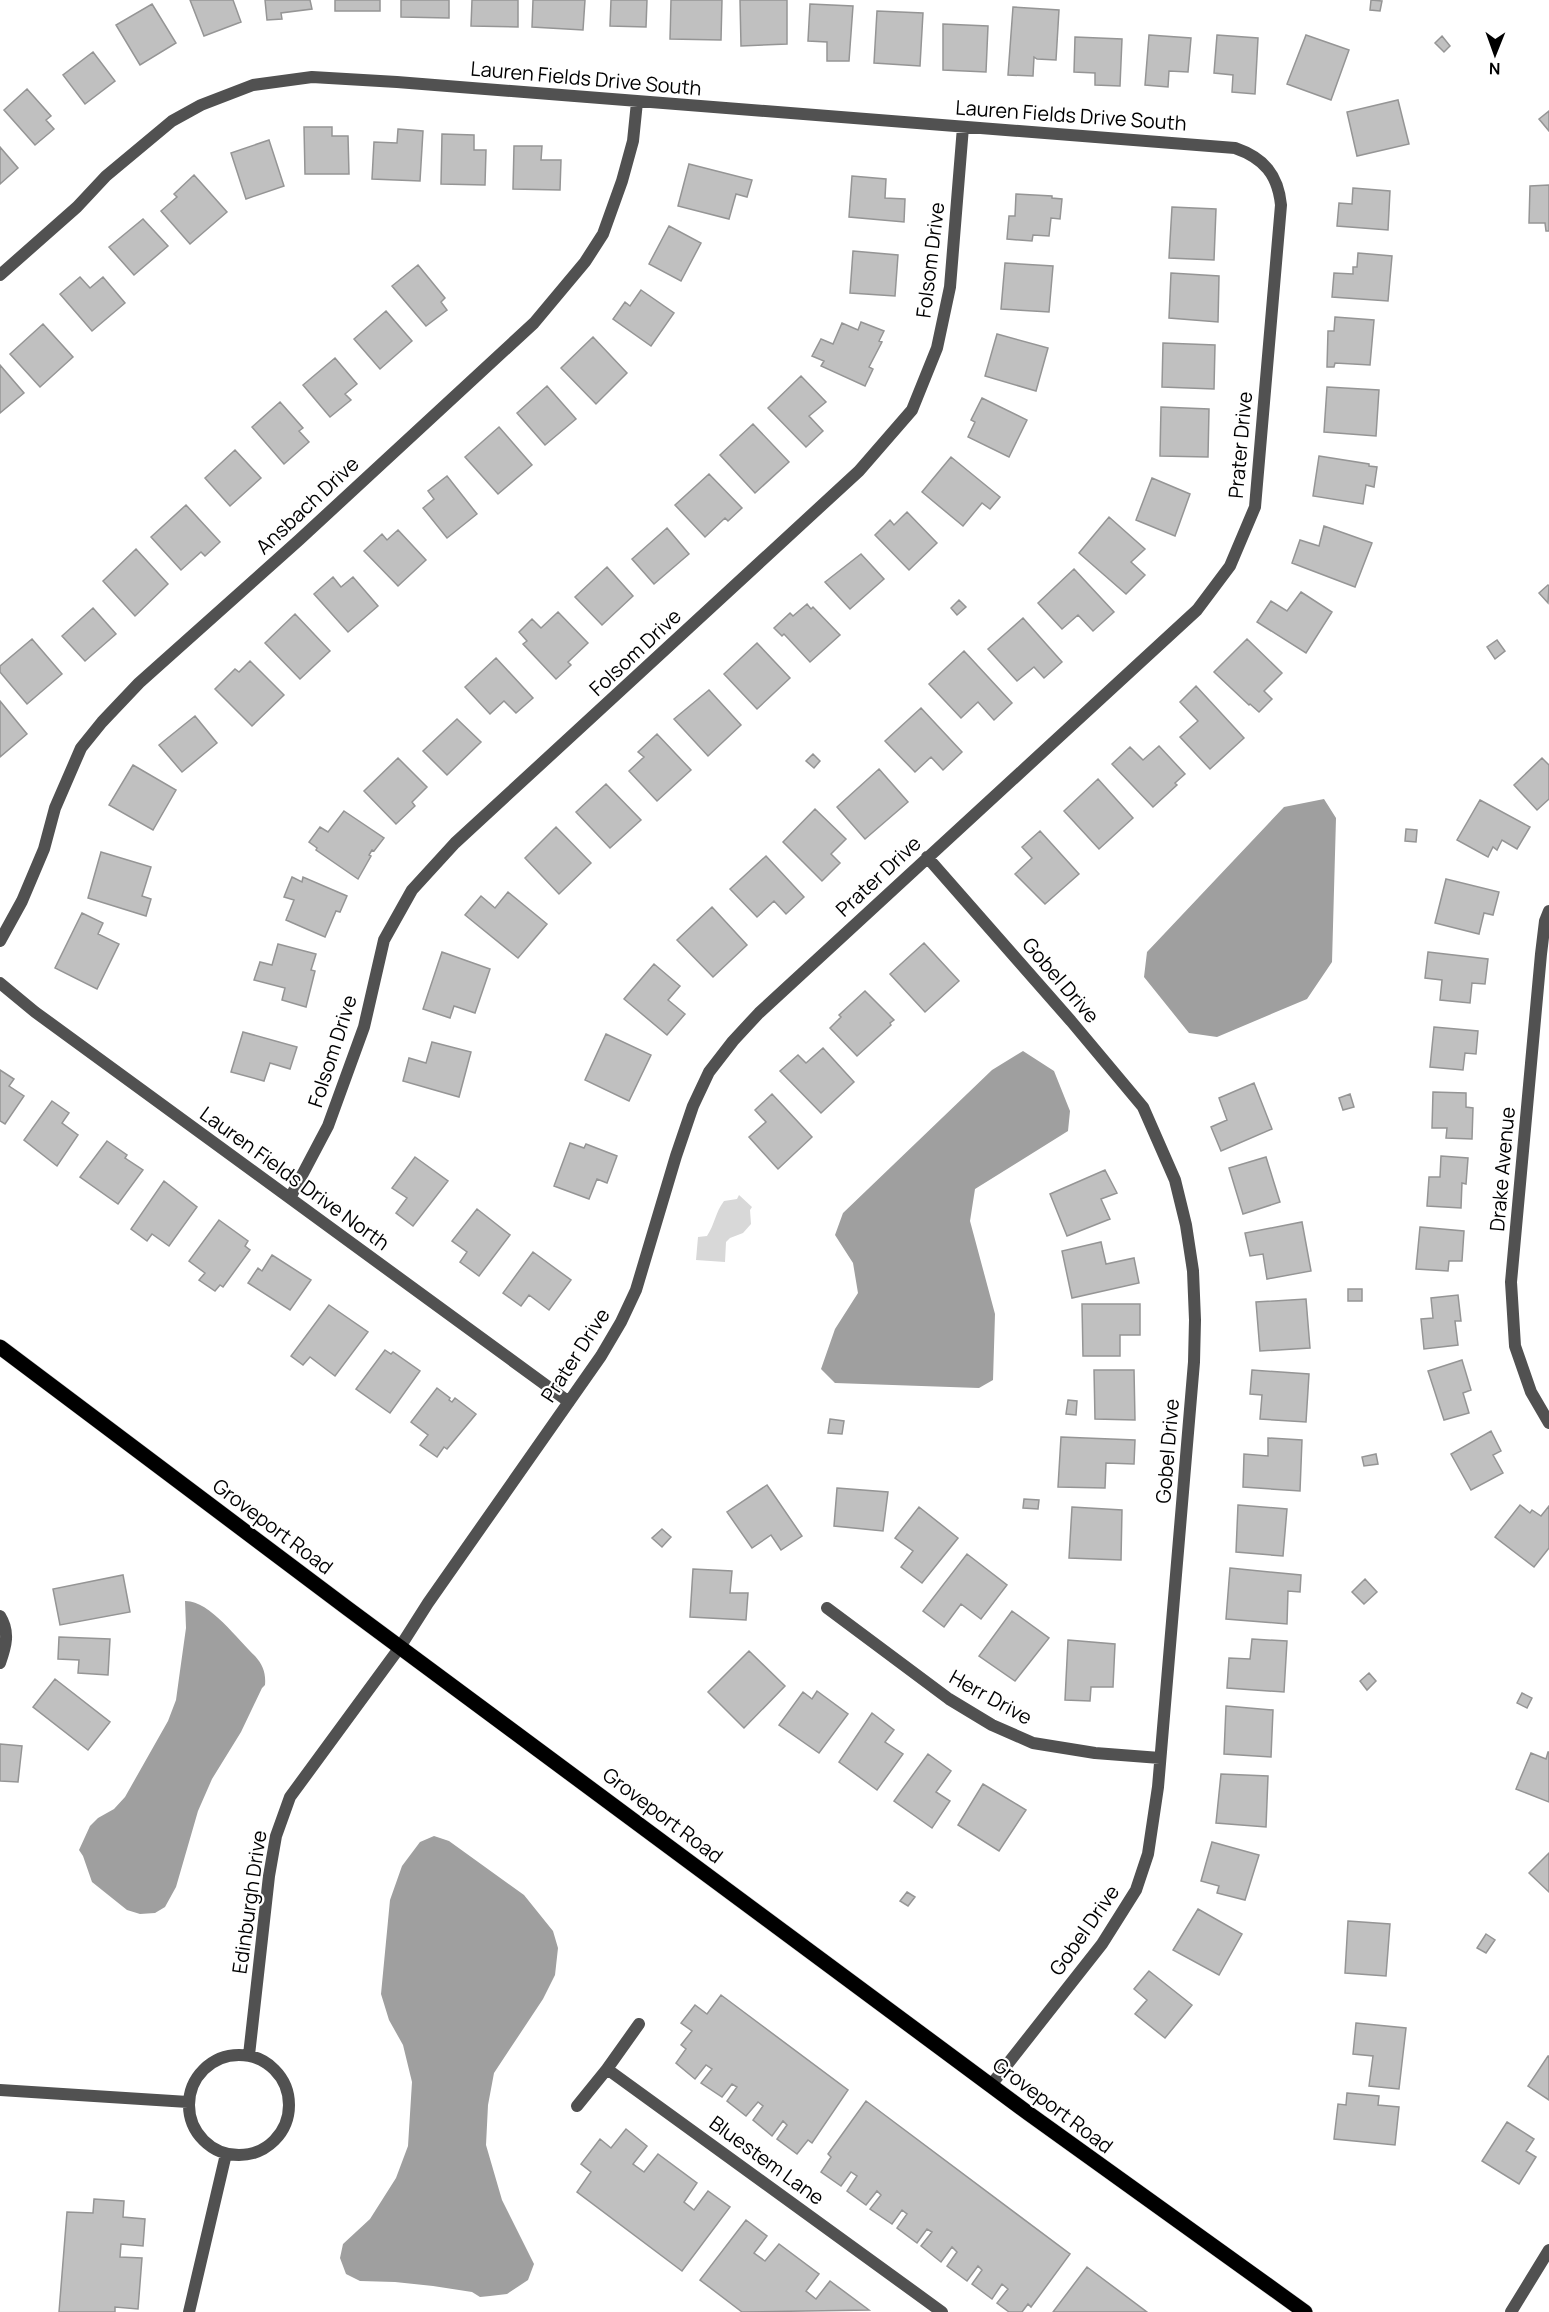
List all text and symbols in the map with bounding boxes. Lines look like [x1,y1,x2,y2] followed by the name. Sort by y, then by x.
[1465,24,1525,84] north arrow
[469,54,703,102] street label: Lauren Fields Drive South
[1489,58,1501,80] text: N
[955,93,1187,137] street label: Lauren Fields Drive South
[910,201,950,319] street label: Folsom Drive
[1222,390,1258,500] street label: Prater Drive
[250,450,364,560] street label: Ansbach Drive
[583,602,687,702] street label: Folsom Drive
[830,830,926,922] street label: Prater Drive
[1016,932,1106,1028] street label: Gobel Drive
[301,992,363,1110] street label: Folsom Drive
[195,1100,395,1256] street label: Lauren Fields Drive North
[1483,1105,1521,1233] street label: Drake Avenue
[534,1303,616,1407] street label: Prater Drive
[1149,1398,1185,1504] street label: Gobel Drive
[207,1472,339,1580] street label: Groveport Road
[945,1663,1037,1731] street label: Herr Drive
[597,1761,729,1869] street label: Groveport Road
[226,1828,272,1976] street label: Edinburgh Drive
[1043,1879,1125,1981] street label: Gobel Drive
[987,2051,1119,2159] street label: Groveport Road
[704,2109,830,2211] street label: Bluestem Lane

